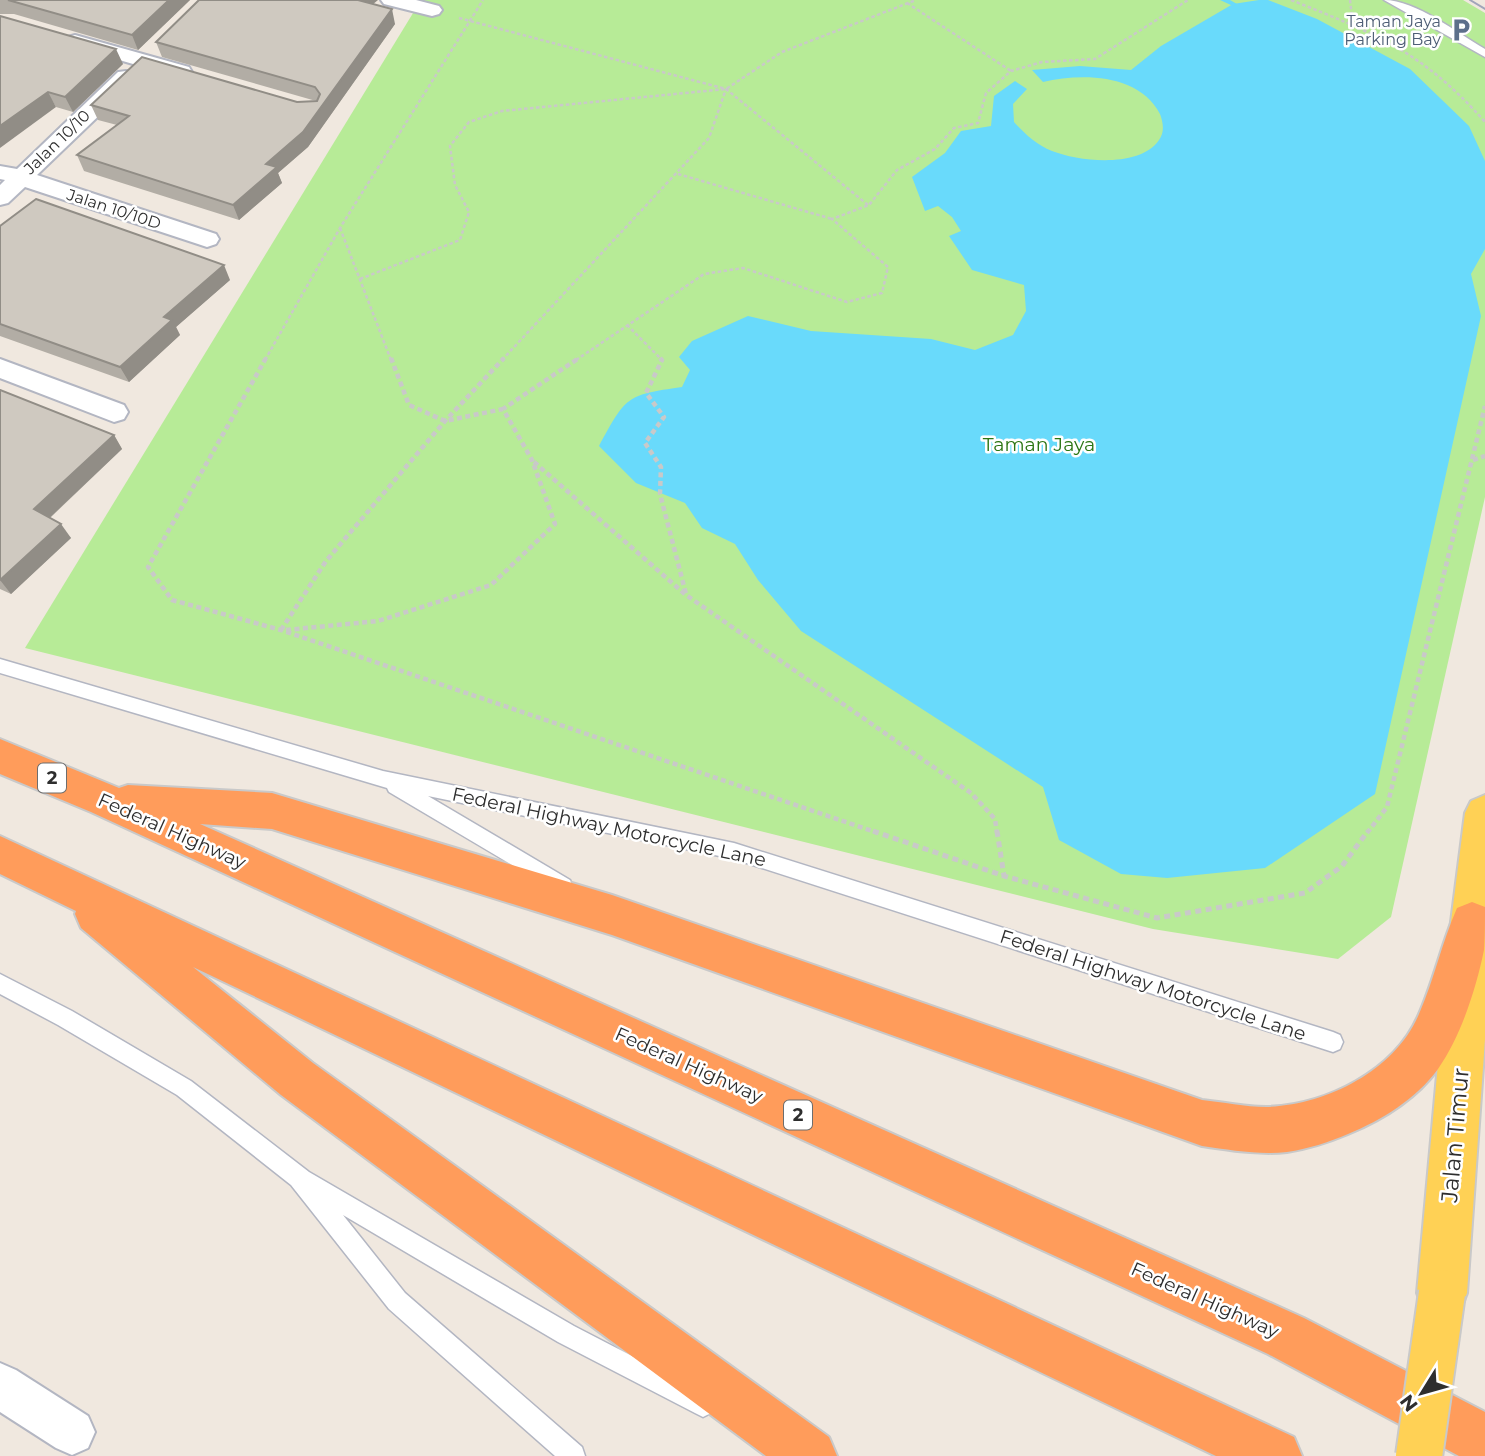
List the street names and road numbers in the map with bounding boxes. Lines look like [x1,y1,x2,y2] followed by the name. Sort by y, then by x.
[19,106,94,179] street label: Jalan 10/10
[64,185,163,233] street label: Jalan 10/10D
[38,764,66,792] road number: 2
[450,782,768,872] street label: Federal Highway Motorcycle Lane
[95,788,250,874] street label: Federal Highway
[997,925,1309,1045] street label: Federal Highway Motorcycle Lane
[612,1022,767,1108] street label: Federal Highway
[1435,1067,1475,1204] street label: Jalan Timur
[784,1100,812,1130] road number: 2
[1128,1257,1283,1343] street label: Federal Highway

